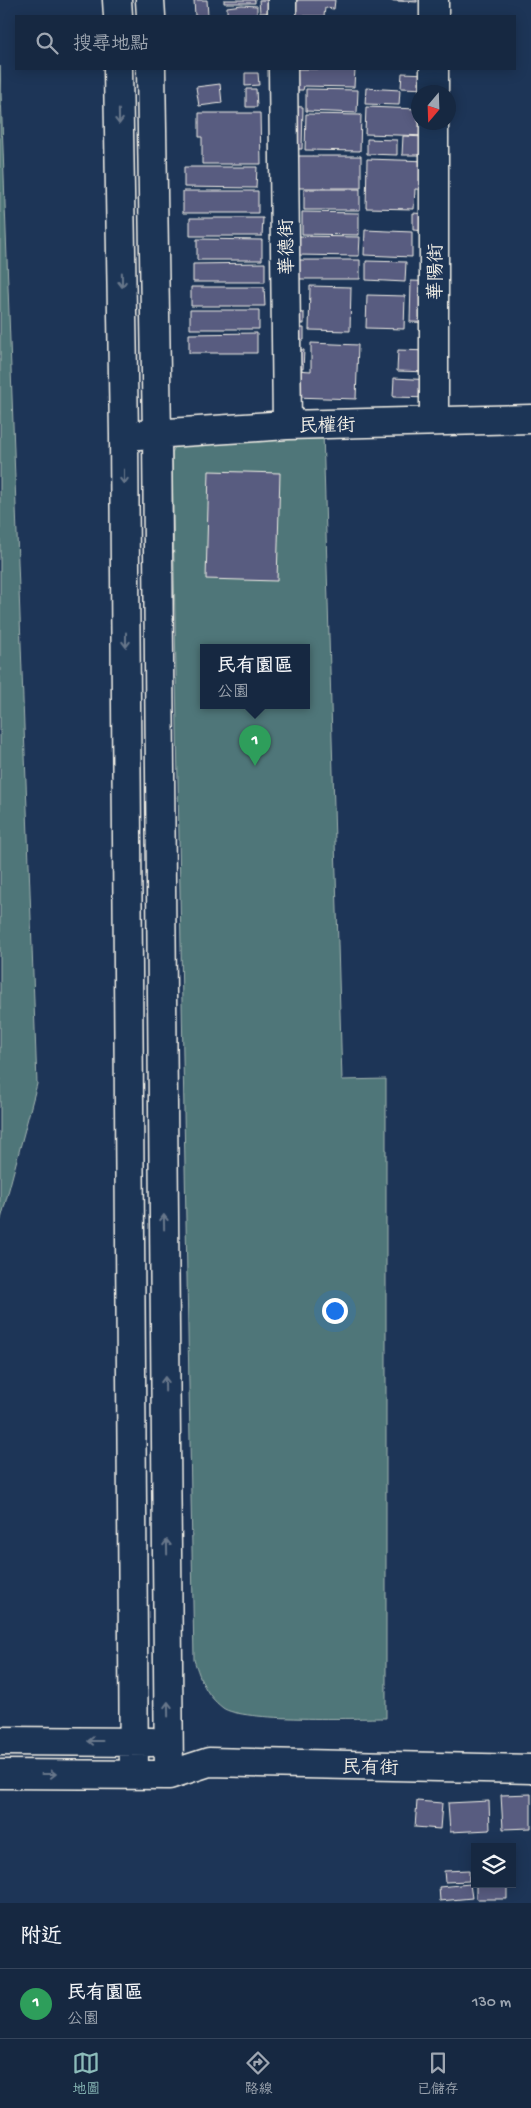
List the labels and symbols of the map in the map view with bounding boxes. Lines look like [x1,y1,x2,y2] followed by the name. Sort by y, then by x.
[411,85,456,130] north arrow
[114,109,124,125] one-way arrow
[276,218,300,276] street label: 華德街
[425,243,449,301] street label: 華陽街
[117,272,127,288] one-way arrow
[298,415,356,439] street label: 民權街
[120,469,129,485] one-way arrow
[121,632,131,648] one-way arrow
[239,725,271,766] pin: 1
[159,1214,169,1230] one-way arrow
[322,1298,348,1324] your location
[160,1376,170,1392] one-way arrow
[162,1539,172,1555] one-way arrow
[163,1701,173,1718] one-way arrow
[87,1736,103,1746] one-way arrow
[341,1757,399,1781] street label: 民有街
[40,1769,56,1779] one-way arrow

